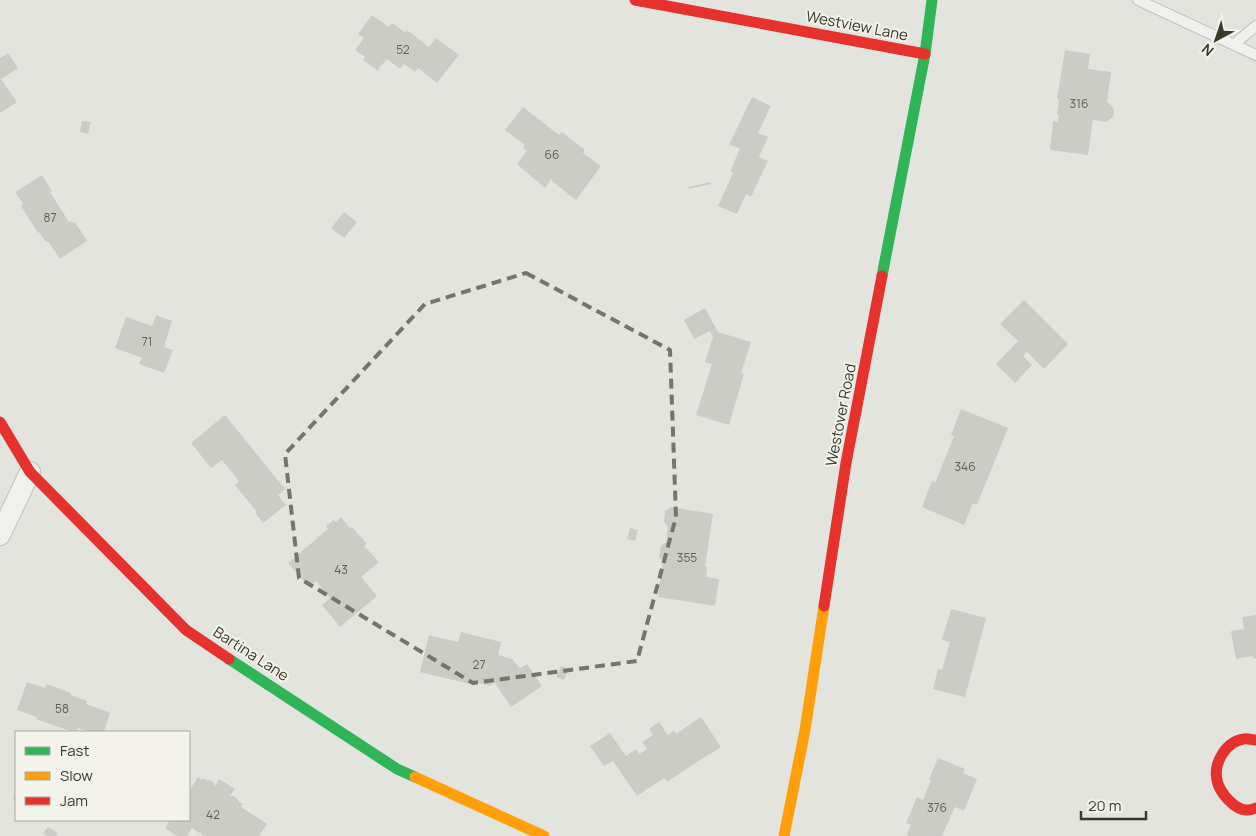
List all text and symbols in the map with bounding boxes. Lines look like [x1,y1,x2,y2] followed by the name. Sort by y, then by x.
[804,5,910,46] street label: Westview Lane
[1191,15,1241,65] north arrow
[1197,40,1217,61] text: N
[396,41,410,58] house number: 52
[1070,95,1088,112] house number: 316
[545,146,559,163] house number: 66
[44,209,57,226] house number: 87
[142,333,152,350] house number: 71
[820,362,861,468] street label: Westover Road
[954,458,976,475] house number: 346
[677,549,697,566] house number: 355
[334,561,348,578] house number: 43
[209,621,293,686] street label: Bartina Lane
[473,656,485,673] house number: 27
[55,700,69,717] house number: 58
[15,731,190,821] legend
[60,740,89,761] text: Fast
[60,765,93,786] text: Slow
[1081,788,1146,820] scale bar
[60,790,88,811] text: Jam
[1088,795,1121,816] text: 20 m
[927,799,947,816] house number: 376
[206,806,220,823] house number: 42

